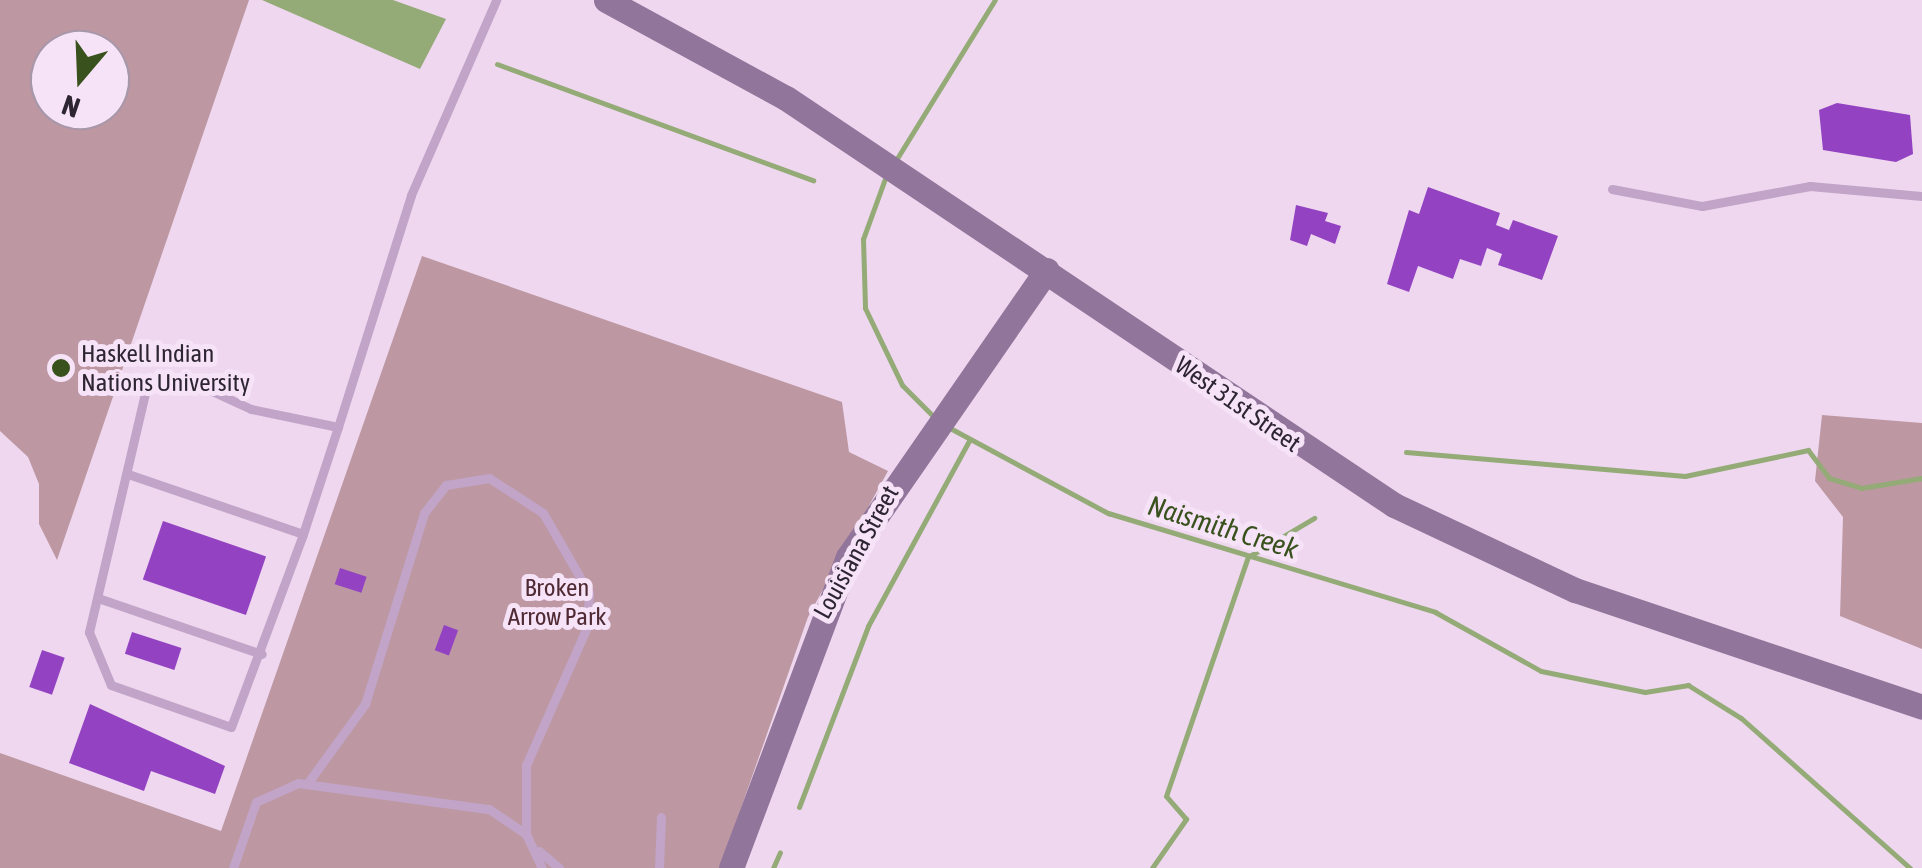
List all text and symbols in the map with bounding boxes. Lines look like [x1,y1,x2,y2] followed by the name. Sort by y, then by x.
[30,30,130,130] north arrow
[58,89,84,124] text: N
[81,339,250,398] place label: Haskell Indian Nations University
[1170,350,1306,458] street label: West 31st Street
[50,357,72,379] marker: Haskell Indian Nations University
[807,480,905,624] street label: Louisiana Street
[1144,488,1302,566] water label: Naismith Creek
[508,573,606,632] park label: Broken Arrow Park

